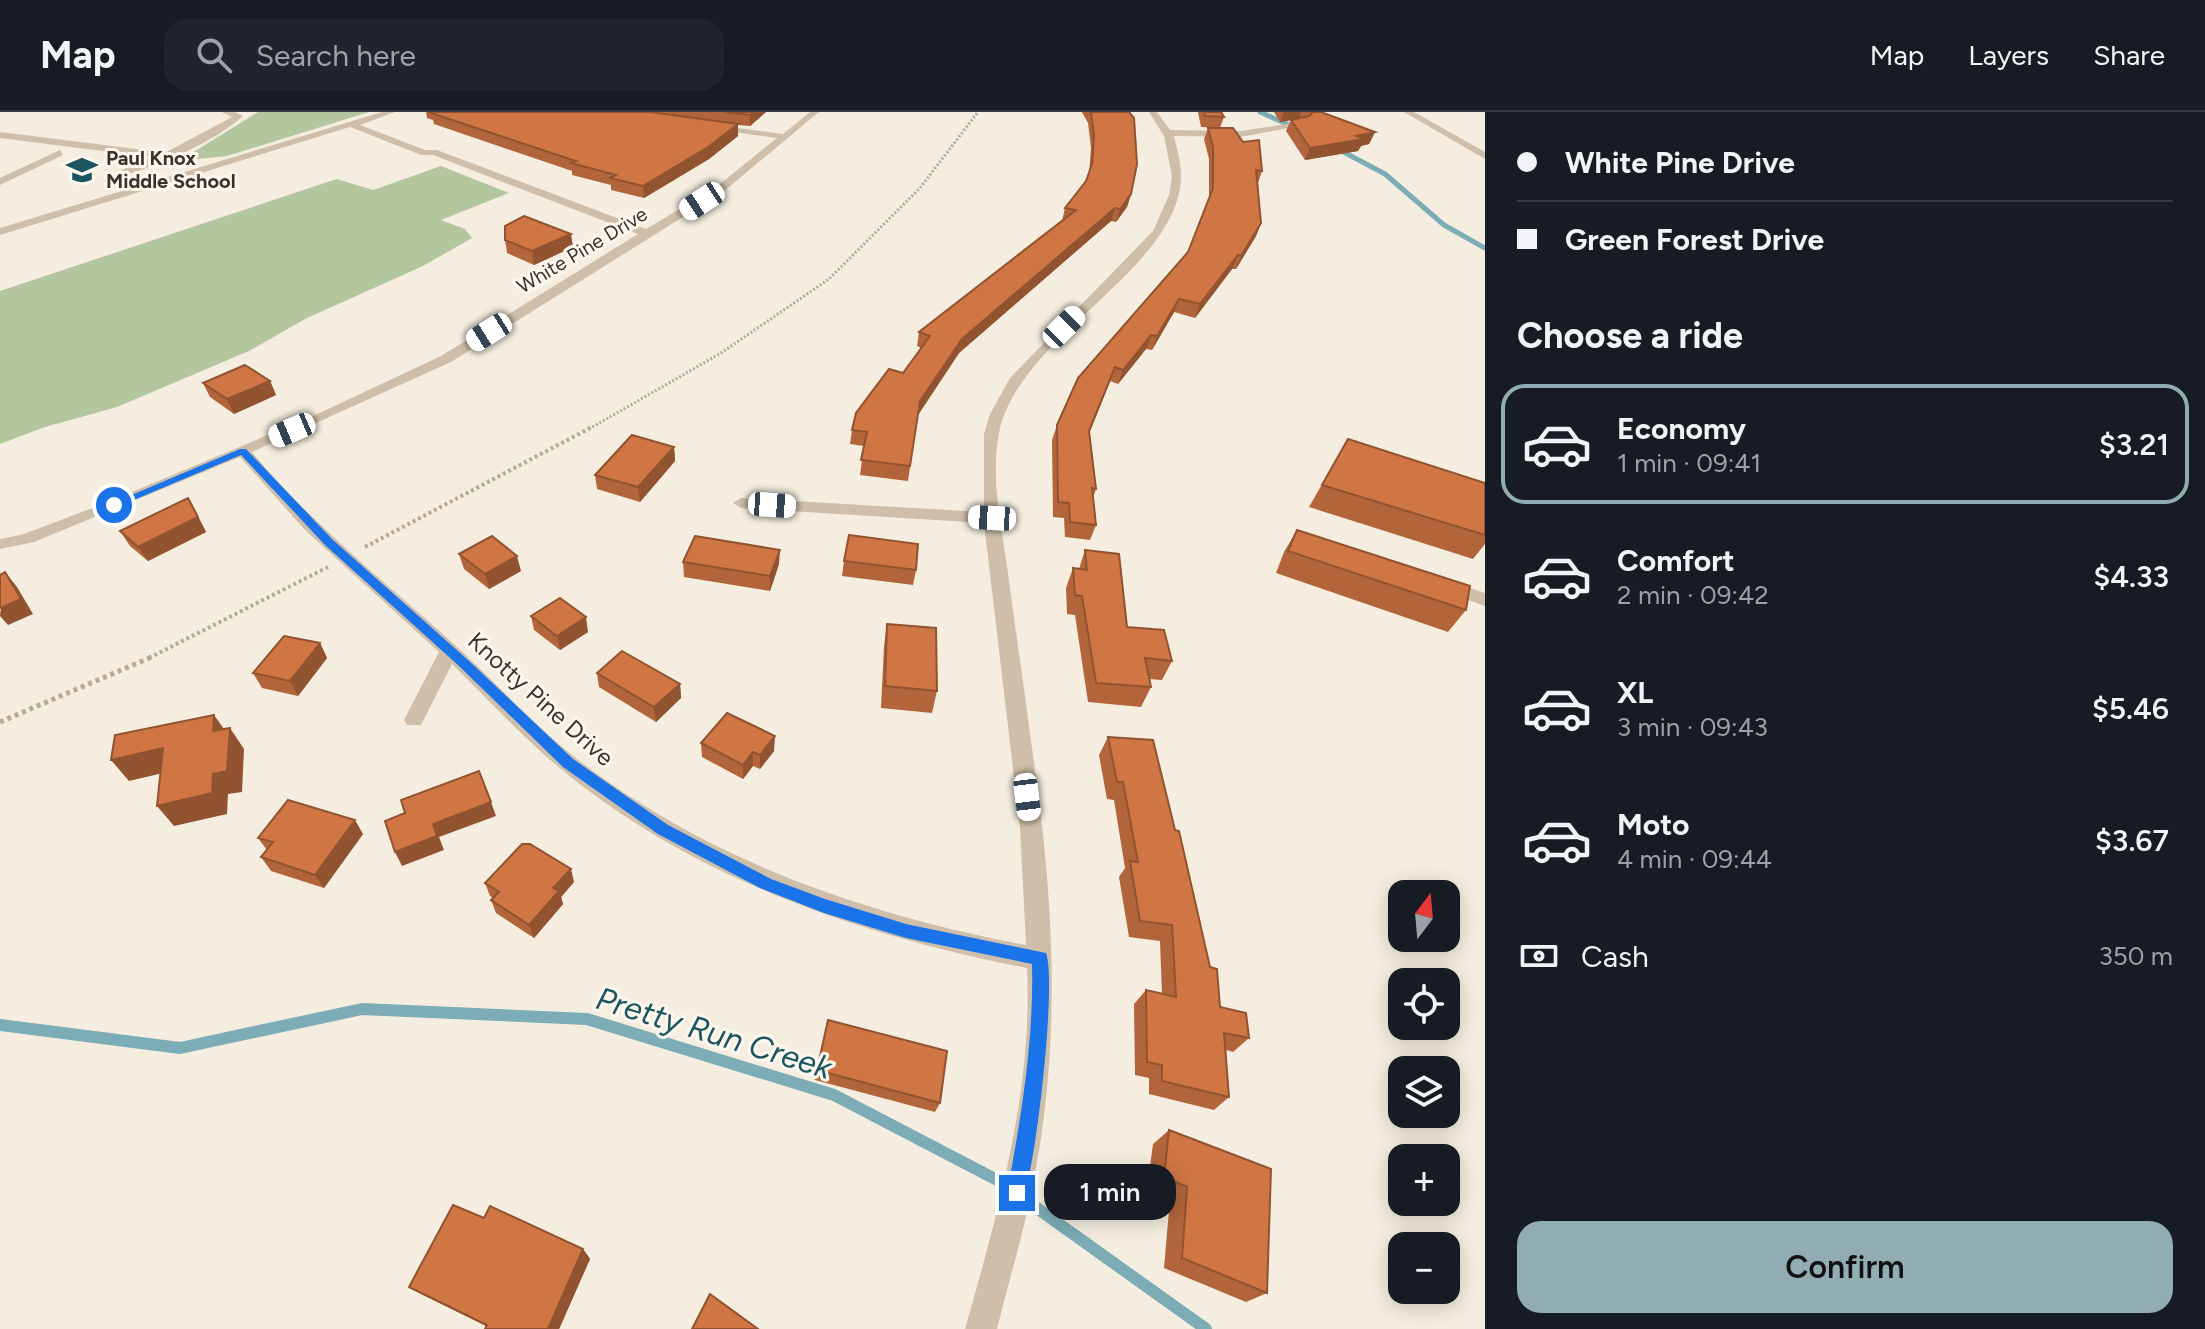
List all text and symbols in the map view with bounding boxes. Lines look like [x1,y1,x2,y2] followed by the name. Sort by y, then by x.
[164,19,724,91] search box
[40,32,116,78] text: Map
[192,33,236,77] icon: search
[256,37,416,74] text: Search here
[1870,38,1924,72] text: Map
[1968,38,2049,72] text: Layers
[2093,38,2165,72] text: Share
[1565,144,1795,181] text: White Pine Drive
[106,146,236,193] place label: Paul Knox Middle School
[65,153,99,187] school or university icon: Paul Knox Middle School
[675,178,729,224] car
[512,202,652,298] street label: White Pine Drive
[1565,221,1824,258] text: Green Forest Drive
[1039,302,1089,352] car
[462,309,516,355] car
[1517,314,1743,357] text: Choose a ride
[1521,408,1593,480] icon: car
[265,410,319,450] car
[1617,410,1746,447] text: Economy
[2099,426,2169,463] text: $3.21
[1617,447,1761,479] text: 1 min · 09:41
[96,487,132,523] route start
[747,491,797,519] car
[967,505,1017,531] car
[1521,540,1593,612] icon: car
[1617,542,1735,579] text: Comfort
[2093,558,2169,595] text: $4.33
[1617,579,1769,611] text: 2 min · 09:42
[462,626,620,772] street label: Knotty Pine Drive
[1521,672,1593,744] icon: car
[1617,674,1653,711] text: XL
[2092,690,2169,727] text: $5.46
[1617,711,1768,743] text: 3 min · 09:43
[1012,772,1042,822] car
[1521,804,1593,876] icon: car
[1617,806,1689,843] text: Moto
[2095,822,2169,859] text: $3.67
[1617,843,1772,875] text: 4 min · 09:44
[1388,880,1460,952] north arrow
[1388,880,1460,1304] map controls
[1517,934,1561,978] icon: cash
[1581,938,1649,975] text: Cash
[2099,940,2173,972] text: 350 m
[1388,968,1460,1040] button: locate
[592,979,838,1087] water label: Pretty Run Creek
[1388,1056,1460,1128] button: layers
[1388,1144,1460,1216] button: +
[1045,1165,1177,1221] callout: 1 min
[999,1175,1035,1211] route end
[1080,1176,1140,1208] text: 1 min
[1517,1221,2173,1313] button: Confirm
[1388,1232,1460,1304] button: −

